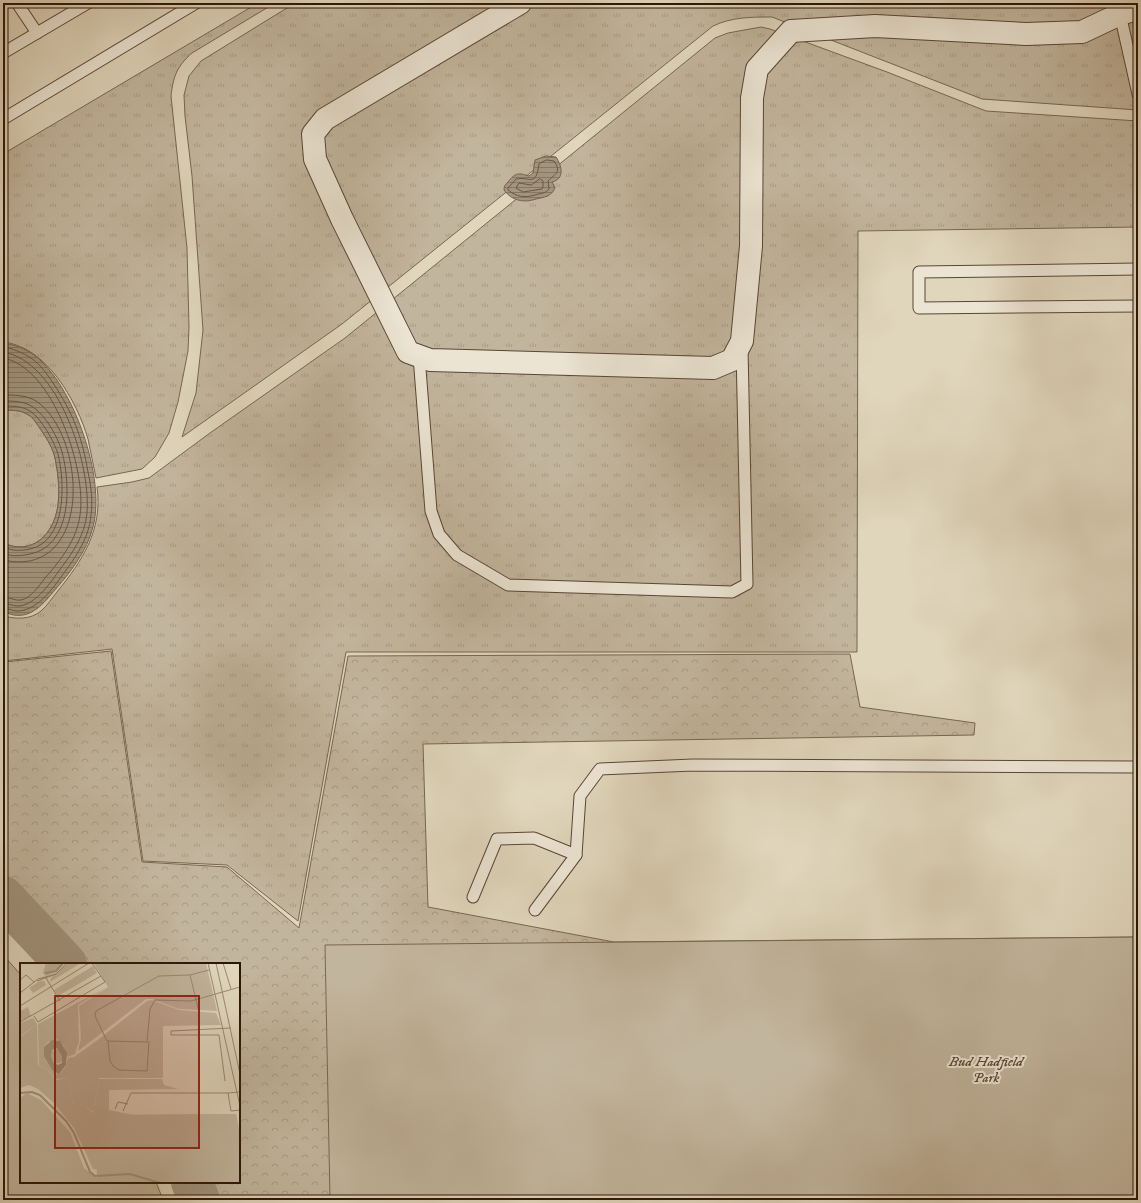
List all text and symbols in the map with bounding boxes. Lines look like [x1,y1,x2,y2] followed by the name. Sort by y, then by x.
[20,963,240,1183] inset map
[948,1053,1025,1087] park label: Bud Hadfield Park

